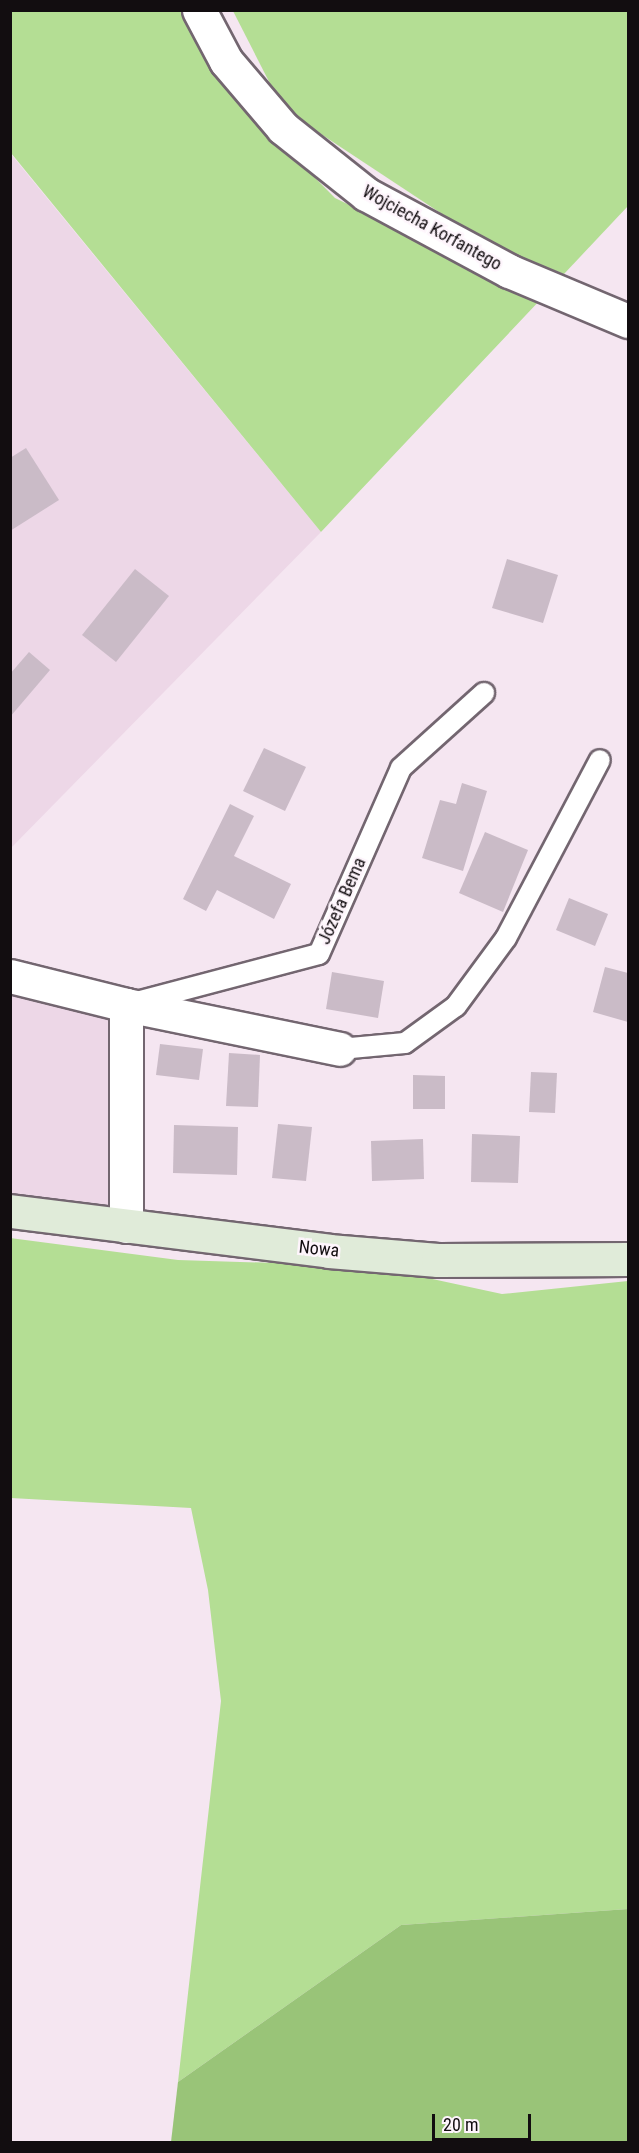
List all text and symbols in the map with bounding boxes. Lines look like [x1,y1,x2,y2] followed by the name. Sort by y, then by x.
[359,181,505,275] street label: Wojciecha Korfantego
[313,854,371,948] street label: Józefa Bema
[298,1236,340,1262] street label: Nowa
[435,2102,534,2140] scale bar
[443,2114,478,2135] text: 20 m

